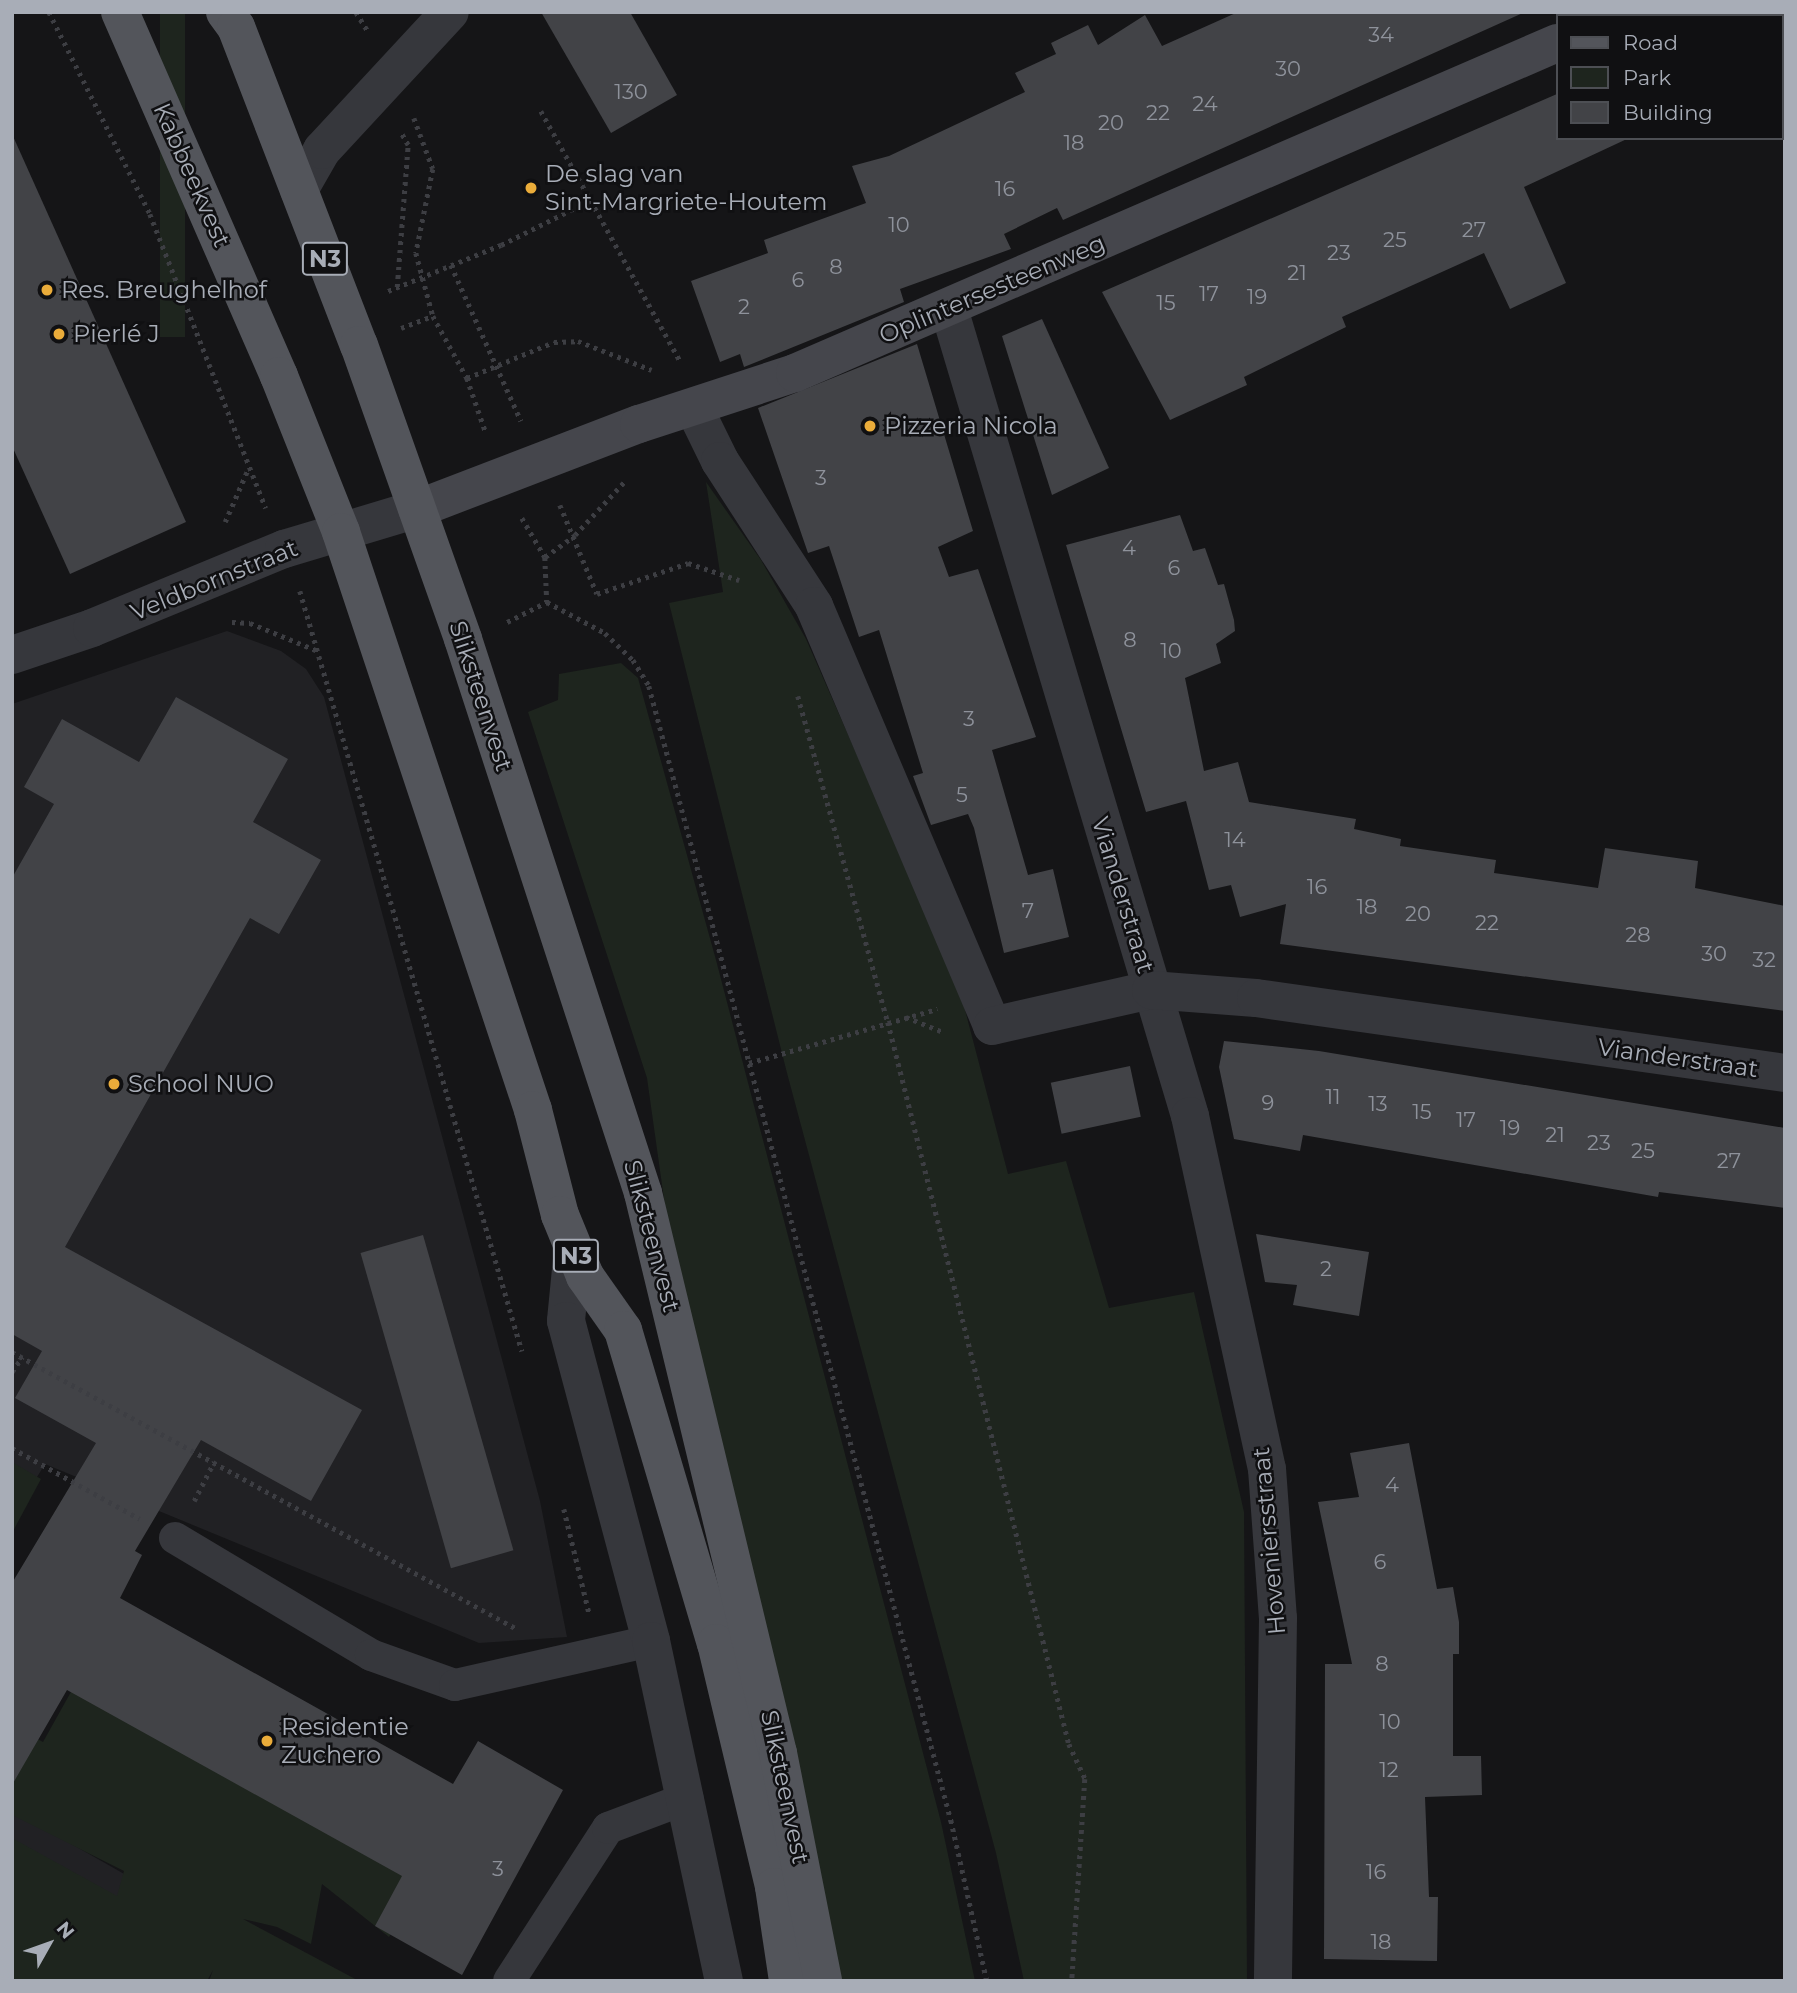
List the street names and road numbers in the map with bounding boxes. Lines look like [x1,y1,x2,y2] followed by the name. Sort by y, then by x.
[147,98,237,252] street label: Kabbeekvest
[875,228,1109,350] street label: Oplintersesteenweg
[300,240,350,278] road number: N3
[126,533,302,627] street label: Veldbornstraat
[443,617,519,775] street label: Sliksteenvest
[1086,813,1160,977] street label: Vianderstraat
[1596,1032,1760,1084] street label: Vianderstraat
[618,1157,686,1315] street label: Sliksteenvest
[552,1236,600,1275] road number: N3
[1246,1446,1292,1636] street label: Hoveniersstraat
[755,1708,815,1866] street label: Sliksteenvest

